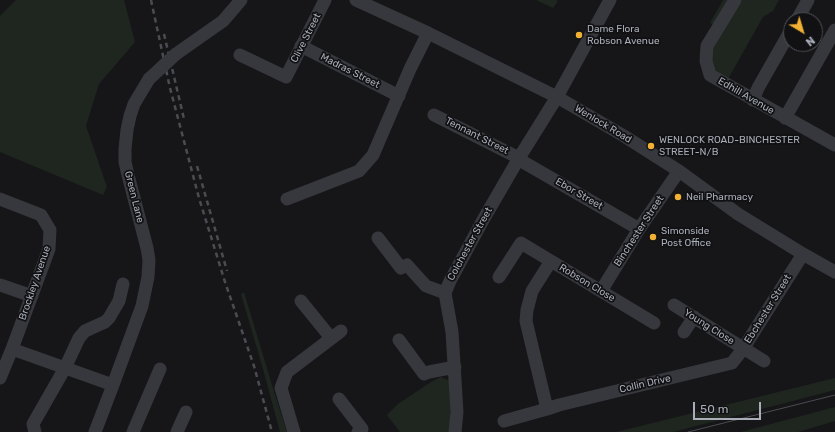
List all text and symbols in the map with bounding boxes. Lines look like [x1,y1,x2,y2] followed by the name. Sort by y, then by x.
[288,11,324,65] street label: Clive Street
[783,12,823,52] north arrow
[587,23,660,46] place label: Dame Flora Robson Avenue
[574,30,584,40] marker: Dame Flora Robson Avenue
[803,33,817,49] text: N
[318,51,382,91] street label: Madras Street
[716,75,776,117] street label: Edhill Avenue
[572,102,634,146] street label: Wenlock Road
[443,115,511,157] street label: Tennant Street
[659,134,800,158] place label: WENLOCK ROAD-BINCHESTER STREET-N/B
[646,141,656,151] marker: WENLOCK ROAD-BINCHESTER STREET-N/B
[122,170,146,224] street label: Green Lane
[553,176,605,212] street label: Ebor Street
[686,191,753,203] place label: Neil Pharmacy
[673,192,683,202] marker: Neil Pharmacy
[612,193,666,269] street label: Binchester Street
[445,205,495,283] street label: Colchester Street
[661,225,711,248] place label: Simonside Post Office
[648,232,658,242] marker: Simonside Post Office
[17,244,53,322] street label: Brockley Avenue
[557,262,617,304] street label: Robson Close
[742,272,794,346] street label: Ebchester Street
[681,307,737,347] street label: Young Close
[618,372,672,396] street label: Collin Drive
[695,394,763,420] scale bar
[700,402,728,416] text: 50 m

